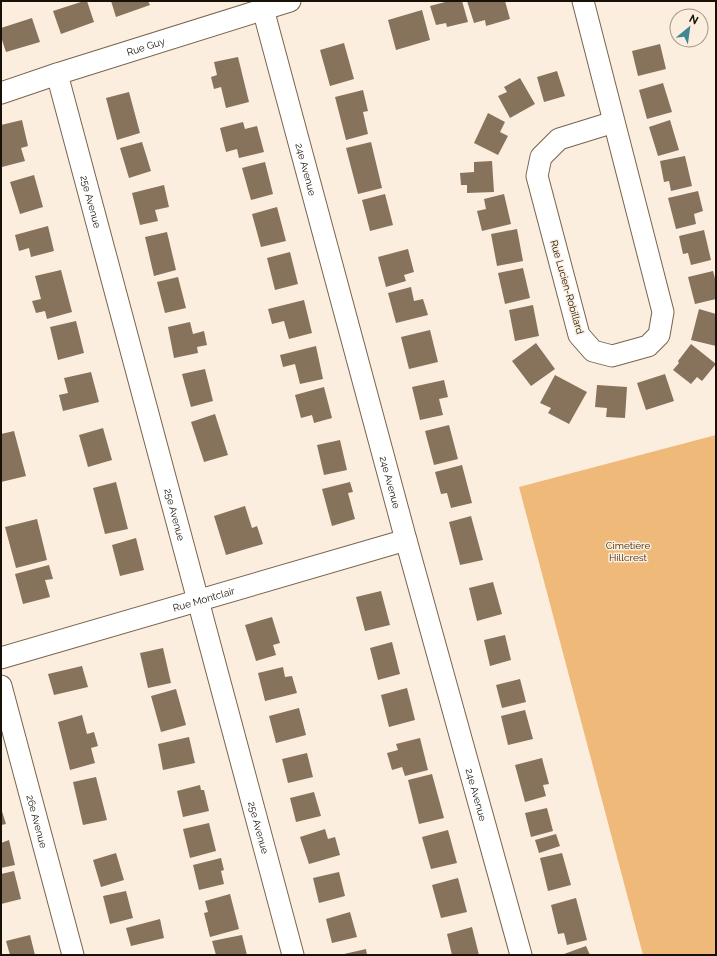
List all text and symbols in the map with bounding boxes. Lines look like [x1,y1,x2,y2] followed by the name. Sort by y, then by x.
[669,8,709,48] north arrow
[687,12,700,27] text: N
[125,35,167,57] street label: Rue Guy
[294,142,319,197] street label: 24e Avenue
[79,174,103,229] street label: 25e Avenue
[548,239,586,335] street label: Rue Lucien-Robillard
[378,455,403,510] street label: 24e Avenue
[163,487,187,542] street label: 25e Avenue
[606,540,650,563] park label: Cimetière Hillcrest
[171,585,236,613] street label: Rue Montclair
[464,767,489,822] street label: 24e Avenue
[25,793,50,849] street label: 26e Avenue
[247,800,271,855] street label: 25e Avenue

